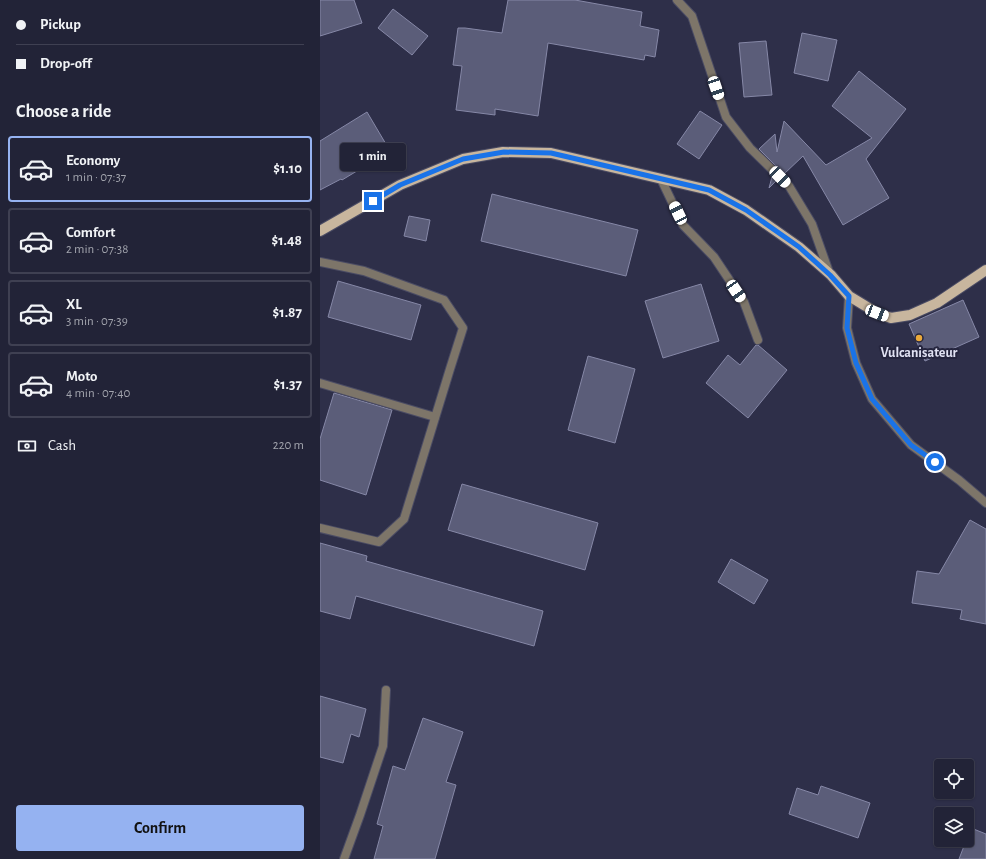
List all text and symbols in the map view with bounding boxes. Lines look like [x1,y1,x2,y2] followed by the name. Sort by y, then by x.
[40,17,81,32] text: Pickup
[40,56,92,71] text: Drop-off
[706,75,726,101] car
[16,103,111,121] text: Choose a ride
[340,143,406,171] callout: 1 min
[359,150,387,163] text: 1 min
[18,151,54,187] icon: car
[66,153,120,168] text: Economy
[273,161,302,176] text: $1.10
[767,164,793,190] car
[66,171,126,184] text: 1 min · 07:37
[364,192,382,210] route end
[667,200,689,226] car
[18,223,54,259] icon: car
[66,225,115,240] text: Comfort
[271,233,302,248] text: $1.48
[66,243,128,256] text: 2 min · 07:38
[724,278,748,304] car
[18,295,54,331] icon: car
[66,297,82,312] text: XL
[864,303,890,323] car
[273,305,302,320] text: $1.87
[66,315,128,328] text: 3 min · 07:39
[914,333,924,343] marker: Vulcanisateur
[881,346,958,360] place label: Vulcanisateur
[18,367,54,403] icon: car
[66,369,98,384] text: Moto
[273,377,302,392] text: $1.37
[66,387,130,400] text: 4 min · 07:40
[16,435,38,457] icon: cash
[48,438,76,453] text: Cash
[273,439,304,452] text: 220 m
[926,453,944,471] route start
[934,759,974,847] map controls
[934,759,974,799] button: locate
[16,805,304,851] button: Confirm
[934,807,974,847] button: layers

